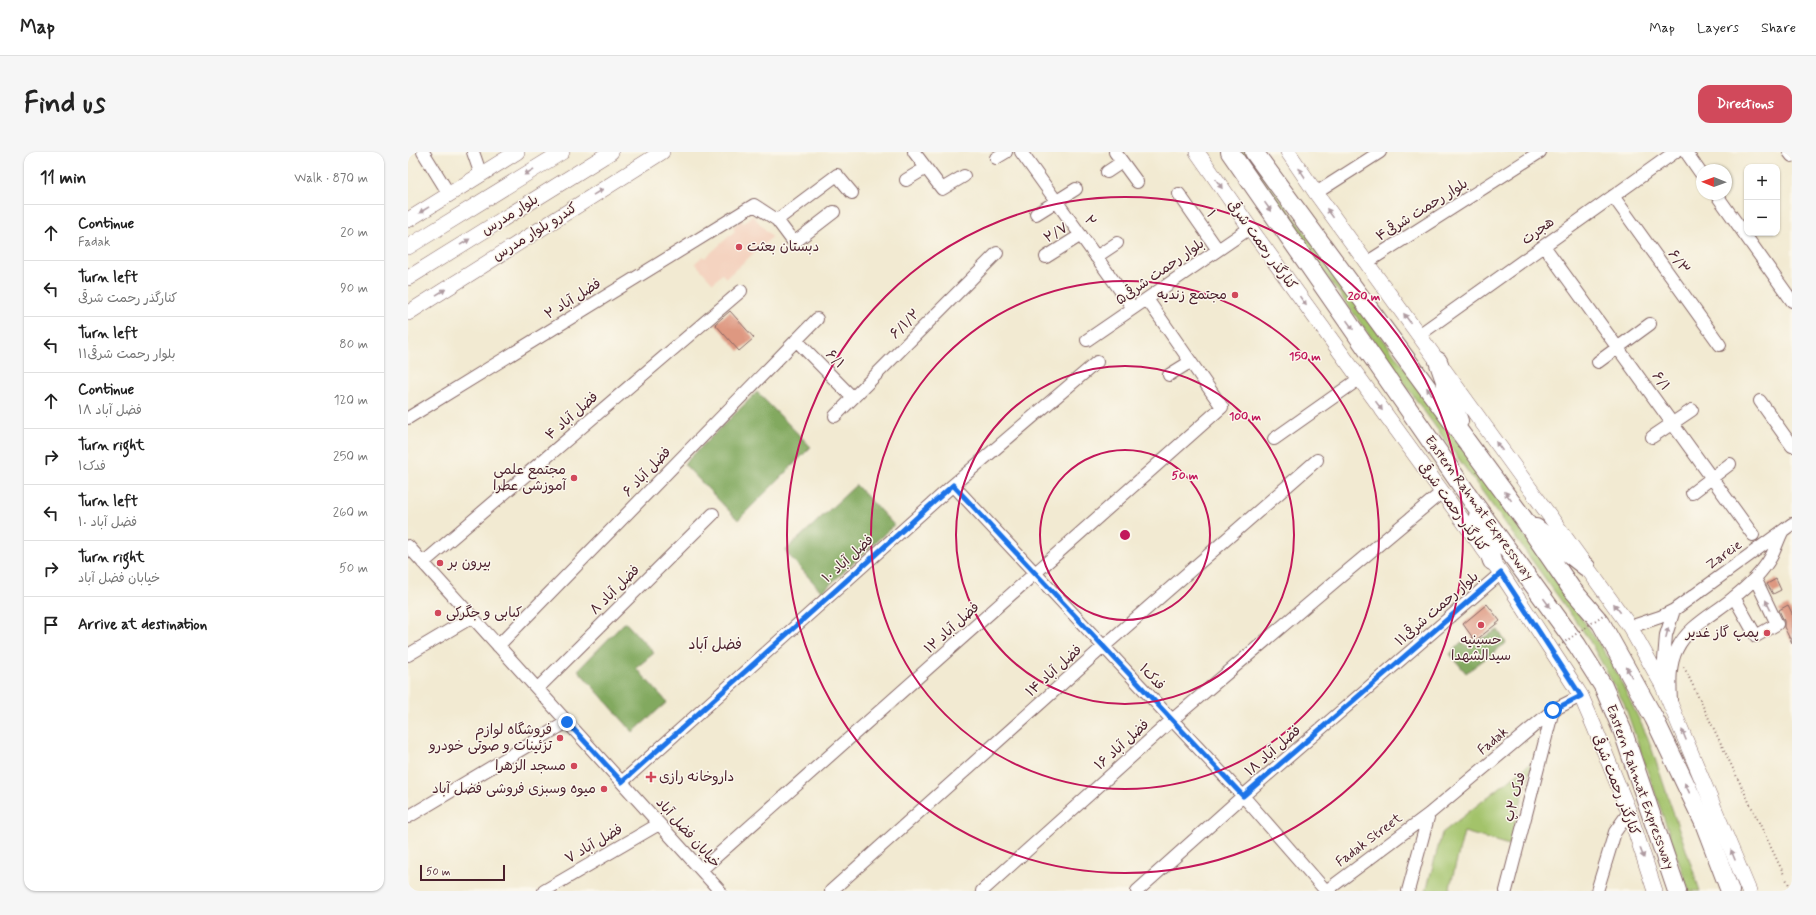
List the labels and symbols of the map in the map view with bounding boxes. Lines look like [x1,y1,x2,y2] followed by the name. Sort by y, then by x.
[1696,164,1732,200] north arrow
[1298,167,1306,178] one-way arrow
[523,169,535,176] one-way arrow
[1373,174,1471,246] street label: بلوار رحمت شرقی۴
[1215,179,1223,189] one-way arrow
[592,189,604,196] one-way arrow
[478,190,542,240] street label: بلوار مدرس
[1223,196,1301,294] street label: کنارگذر رحمت شرقی
[489,199,581,265] street label: کندرو بلوار مدرس
[1264,202,1272,212] one-way arrow
[418,206,430,213] one-way arrow
[1202,207,1220,221] street label: ۱
[1326,208,1334,218] one-way arrow
[1080,212,1100,230] street label: ۲
[1518,213,1558,249] street label: هجرت
[1040,219,1072,247] street label: ۲/۷
[1112,235,1208,309] street label: ۵بلوار رحمت شرقی
[747,238,819,256] place label: دبستان بعثت
[459,239,471,246] one-way arrow
[734,242,744,252] marker: دبستان بعثت
[1664,246,1694,278] street label: ۶/۳
[541,275,605,323] street label: فضل آباد ۲
[1157,286,1227,305] place label: مجتمع زندیه
[436,288,446,296] one-way arrow
[1348,289,1381,305] text: 200 m
[1230,290,1240,300] marker: مجتمع زندیه
[1299,296,1307,306] one-way arrow
[886,305,924,343] street label: ۶/۱/۲
[1403,313,1411,324] one-way arrow
[1346,320,1354,330] one-way arrow
[822,346,848,372] street label: ۶/۱
[1289,349,1321,365] text: 150 m
[1648,368,1674,394] street label: ۶/۱
[1426,386,1434,397] one-way arrow
[542,388,602,444] street label: فضل آباد ۴
[1375,401,1384,412] one-way arrow
[1229,409,1262,425] text: 100 m
[1421,432,1537,584] street label: Eastern Rahmat Expressway
[1496,441,1504,451] one-way arrow
[619,443,675,501] street label: فضل آباد ۶
[1414,458,1492,556] street label: کنارگذر رحمت شرقی
[493,461,567,495] place label: مجتمع علمی آموزشی عطرا
[1172,468,1199,484] text: 50 m
[569,473,579,483] marker: مجتمع علمی آموزشی عطرا
[1503,491,1512,502] one-way arrow
[1118,528,1132,542] centre of rings
[818,531,878,587] street label: فضل آباد ۱۰
[1703,536,1745,574] street label: Zareie
[447,554,491,572] place label: بیرون بر
[435,558,445,568] marker: بیرون بر
[586,561,644,619] street label: فضل آباد ۸
[1391,568,1483,650] street label: بلوار رحمت شرقی۱۱
[1543,597,1551,608] one-way arrow
[921,598,983,658] street label: فضل آباد ۱۲
[1765,599,1771,611] one-way arrow
[1613,603,1621,613] one-way arrow
[446,604,522,622] place label: کبابی و جگرکی
[433,608,443,618] marker: کبابی و جگرکی
[1476,620,1486,630] marker: حسینیه سیدالشهدا
[1685,624,1759,642] place label: پمپ گاز غدیر
[1665,626,1671,639] one-way arrow
[1762,628,1772,638] marker: پمپ گاز غدیر
[1451,631,1511,665] place label: حسینیه سیدالشهدا
[688,635,742,655] district label: فضل آباد
[1022,641,1086,701] street label: فضل آباد ۱۴
[1135,660,1169,694] street label: فدک۱
[1625,666,1632,678] one-way arrow
[1544,701,1562,719] route start
[1602,702,1678,872] street label: Eastern Rahmat Expressway
[558,713,576,731] route end
[1091,716,1153,774] street label: فضل آباد ۱۶
[428,721,553,755] place label: فروشگاه لوازم تزئینات و صوتی خودرو
[1241,722,1305,780] street label: فضل آباد ۱۸
[1474,723,1512,759] street label: Fadak
[1680,728,1686,740] one-way arrow
[1588,732,1644,838] street label: کنارگذر رحمت شرقی
[555,733,565,743] marker: فروشگاه لوازم تزئینات و صوتی خودرو
[495,757,566,775] place label: مسجد الزهرا
[569,761,579,771] marker: مسجد الزهرا
[659,768,734,786] place label: داروخانه رازی
[1500,770,1530,824] street label: فدک ۲پ
[646,772,656,782] marker: داروخانه رازی
[432,780,596,798] place label: میوه وسبزی فروشی فضل آباد
[1684,782,1690,794] one-way arrow
[599,784,609,794] marker: میوه وسبزی فروشی فضل آباد
[652,794,724,872] street label: خیابان فضل آباد
[1332,809,1406,871] street label: Fadak Street
[562,820,626,868] street label: فضل آباد ۷
[1639,848,1645,860] one-way arrow
[1730,849,1736,861] one-way arrow
[420,863,505,882] scale bar

